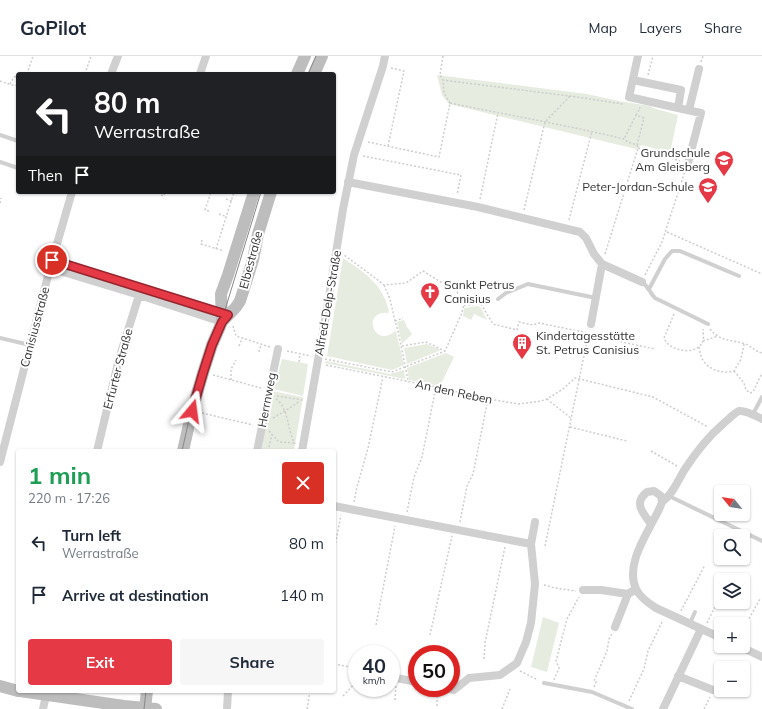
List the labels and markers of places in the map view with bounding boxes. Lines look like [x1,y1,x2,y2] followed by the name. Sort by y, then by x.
[635,145,710,174] place label: Grundschule Am Gleisberg
[713,149,735,177] school or university icon: Grundschule Am Gleisberg
[697,176,719,204] school or university icon: Peter-Jordan-Schule
[582,179,694,194] place label: Peter-Jordan-Schule
[35,243,69,277] pin
[444,277,515,306] place label: Sankt Petrus Canisius
[419,281,441,309] church icon: Sankt Petrus Canisius
[536,328,639,357] place label: Kindertagesstätte St. Petrus Canisius
[511,332,533,360] building icon: Kindertagesstätte St. Petrus Canisius

